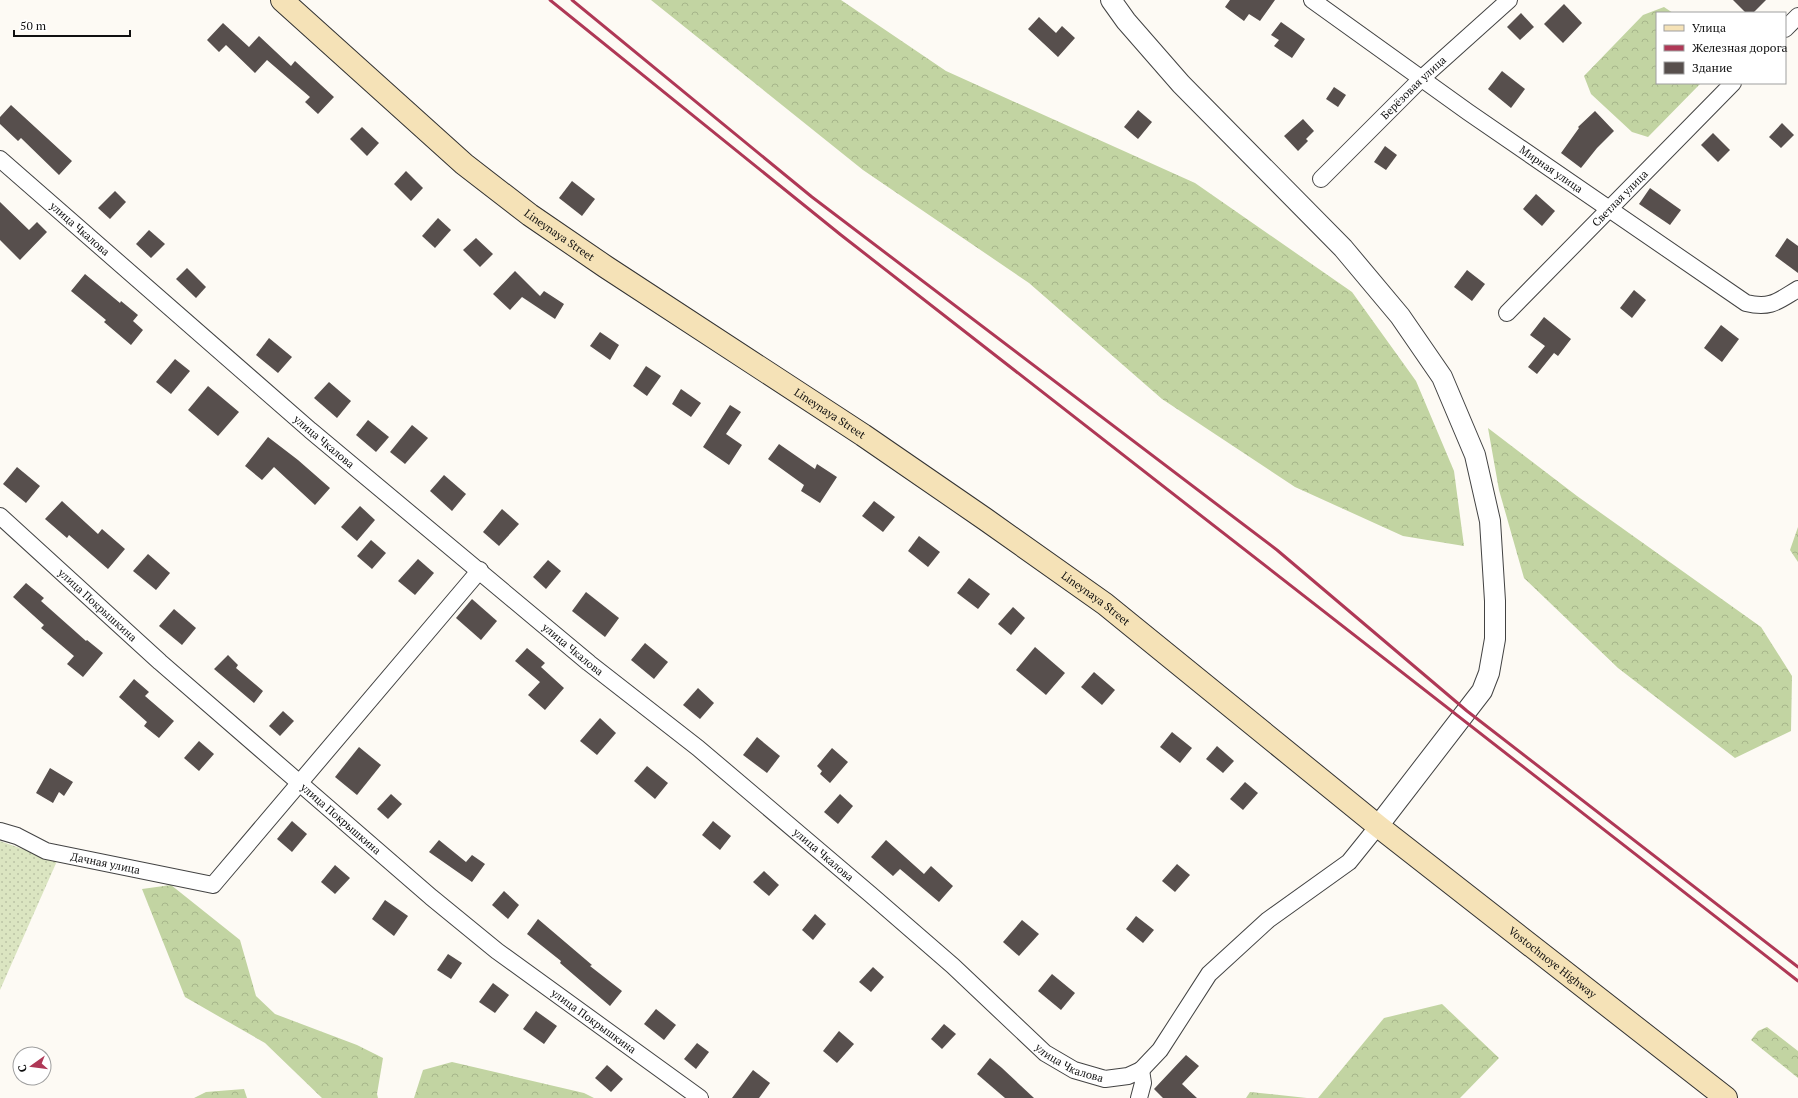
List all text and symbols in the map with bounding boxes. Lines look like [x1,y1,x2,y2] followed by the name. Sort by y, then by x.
[14,12,130,38] scale bar
[1656,12,1786,84] legend
[20,18,47,33] text: 50 m
[1692,20,1726,35] text: Улица
[1692,40,1788,55] text: Железная дорога
[1378,53,1449,122] street label: Берёзовая улица
[1692,60,1732,75] text: Здание
[1517,143,1586,196] street label: Мирная улица
[1589,167,1651,229] street label: Светлая улица
[46,198,113,259] street label: улица Чкалова
[521,206,597,264] street label: Lineynaya Street
[792,385,868,442] street label: Lineynaya Street
[290,411,358,471] street label: улица Чкалова
[55,565,140,645] street label: улица Покрышкина
[1059,568,1133,629] street label: Lineynaya Street
[539,619,606,679] street label: улица Чкалова
[297,780,384,858] street label: улица Покрышкина
[790,824,857,884] street label: улица Чкалова
[70,849,142,877] street label: Дачная улица
[1506,924,1600,1001] street label: Vostochnoye Highway
[548,985,639,1057] street label: улица Покрышкина
[1031,1040,1105,1085] street label: улица Чкалова
[12,1046,52,1086] north arrow
[15,1063,30,1074] text: С

